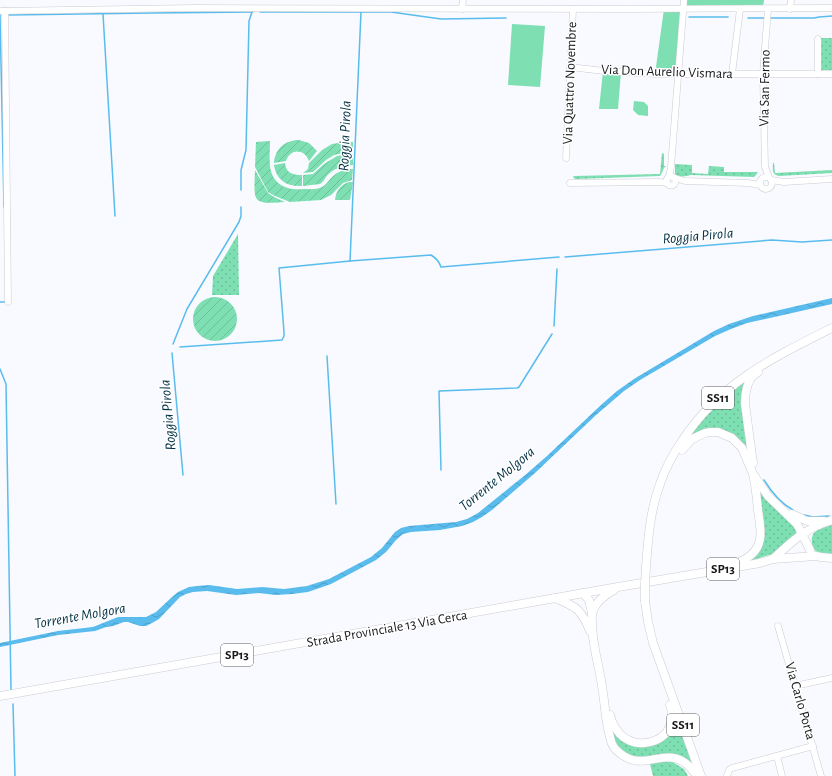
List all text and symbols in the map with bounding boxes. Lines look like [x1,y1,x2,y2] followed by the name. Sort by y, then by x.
[561,21,579,145] street label: Via Quattro Novembre
[757,49,773,127] street label: Via San Fermo
[601,63,734,81] street label: Via Don Aurelio Vismara
[336,100,354,172] water label: Roggia Pirola
[662,225,734,247] water label: Roggia Pirola
[157,379,179,451] water label: Roggia Pirola
[702,387,734,409] road number: SS11
[456,444,538,514] water label: Torrente Molgora
[707,558,739,580] road number: SP13
[33,601,127,631] water label: Torrente Molgora
[306,608,469,650] street label: Strada Provinciale 13 Via Cerca
[221,644,253,666] road number: SP13
[782,661,818,742] street label: Via Carlo Porta
[667,714,699,736] road number: SS11

